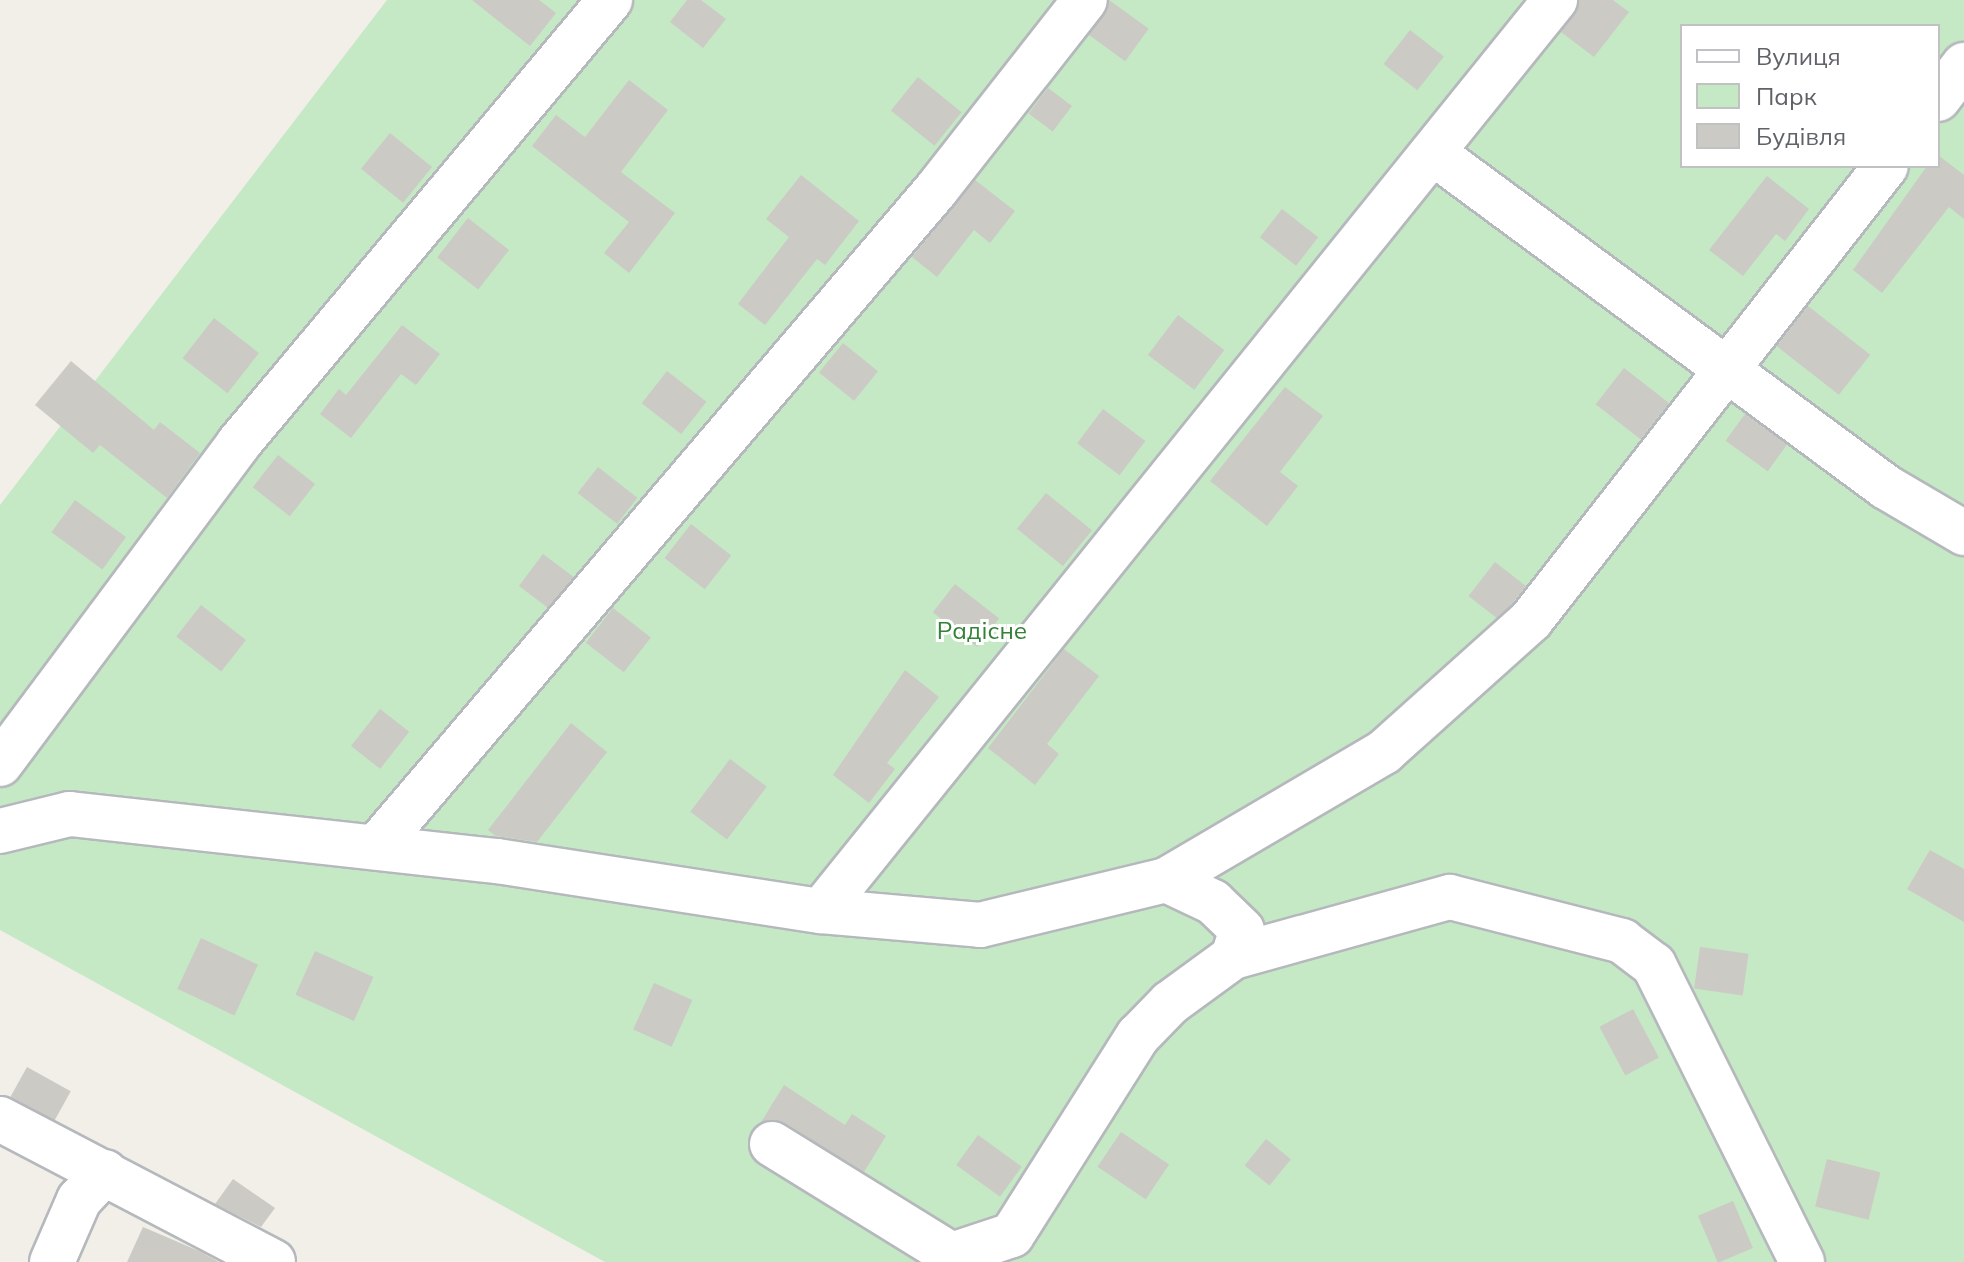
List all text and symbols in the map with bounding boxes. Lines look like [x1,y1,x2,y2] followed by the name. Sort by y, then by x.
[1680,24,1940,168] legend
[1756,41,1841,71] text: Вулиця
[1756,81,1817,111] text: Парк
[1756,121,1846,151] text: Будівля
[937,617,1027,645] park label: Радісне

